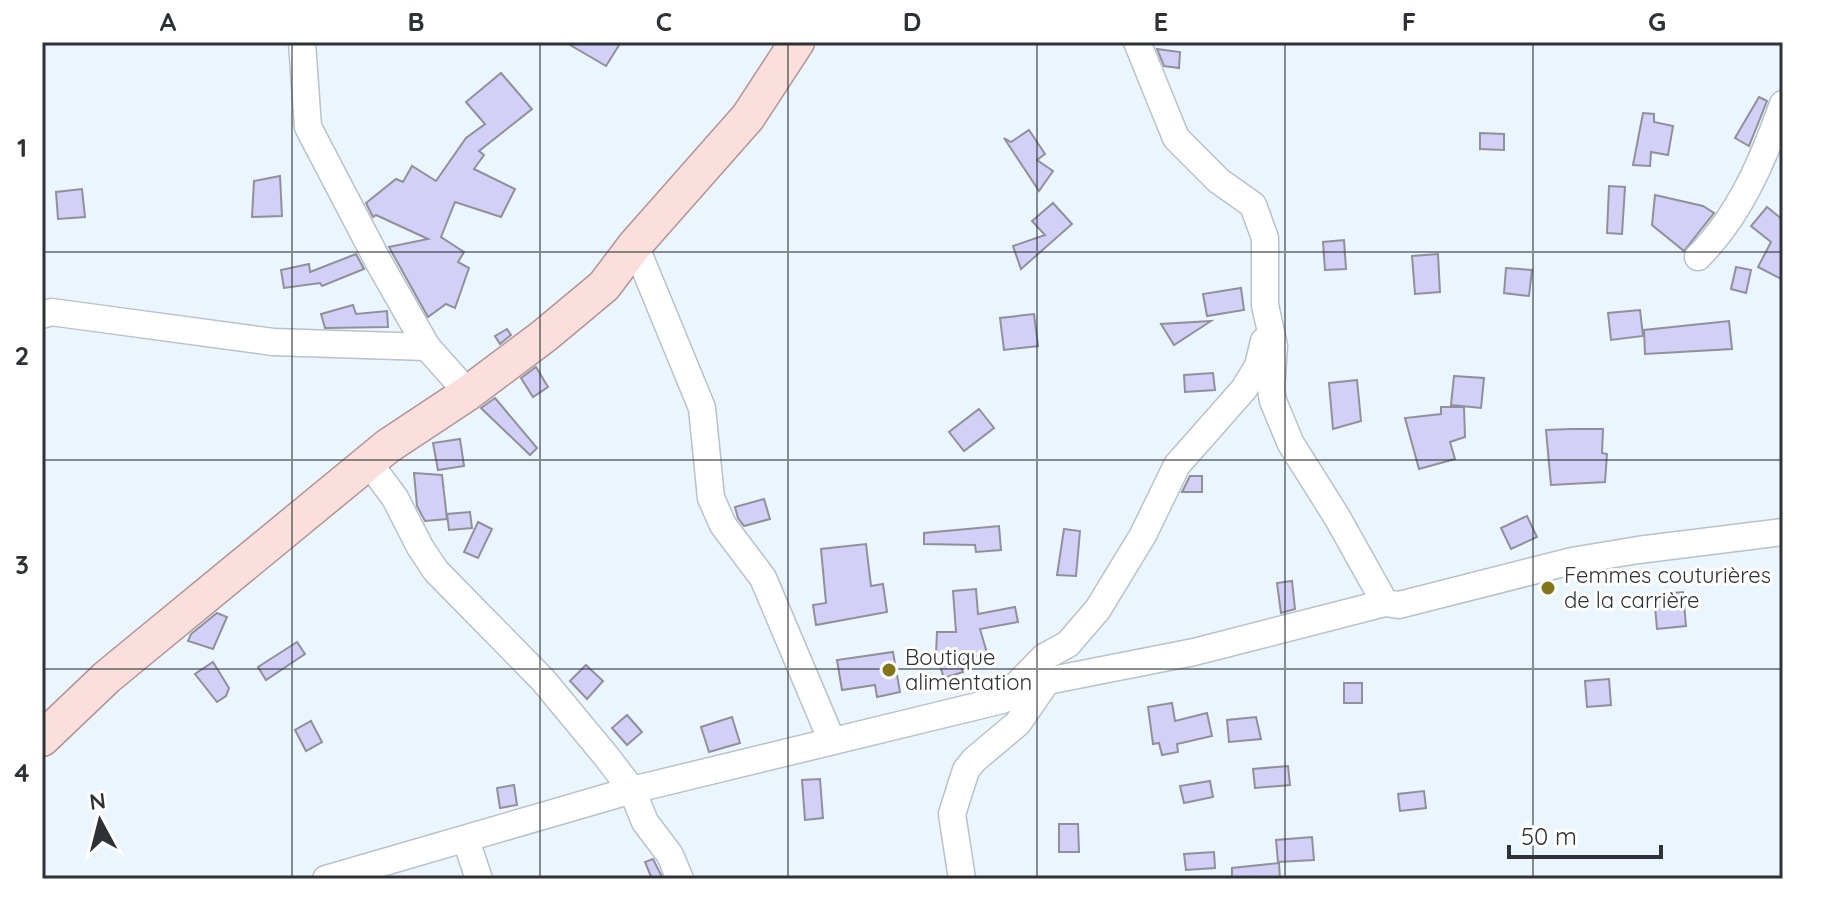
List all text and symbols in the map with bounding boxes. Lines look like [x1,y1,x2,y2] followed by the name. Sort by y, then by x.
[160,5,177,38] text: A
[407,5,425,38] text: B
[656,5,672,38] text: C
[903,5,921,38] text: D
[1154,5,1168,38] text: E
[1402,5,1416,38] text: F
[1648,5,1666,38] text: G
[17,131,27,164] text: 1
[15,339,29,372] text: 2
[15,548,29,581] text: 3
[1564,561,1771,614] place label: Femmes couturières de la carrière
[1539,579,1557,597] marker: Femmes couturières de la carrière
[905,643,1032,696] place label: Boutique alimentation
[880,661,898,679] marker: Boutique alimentation
[14,756,30,789] text: 4
[60,781,140,861] north arrow
[88,786,107,816] text: N
[1509,809,1661,859] scale bar
[1521,821,1577,851] text: 50 m

